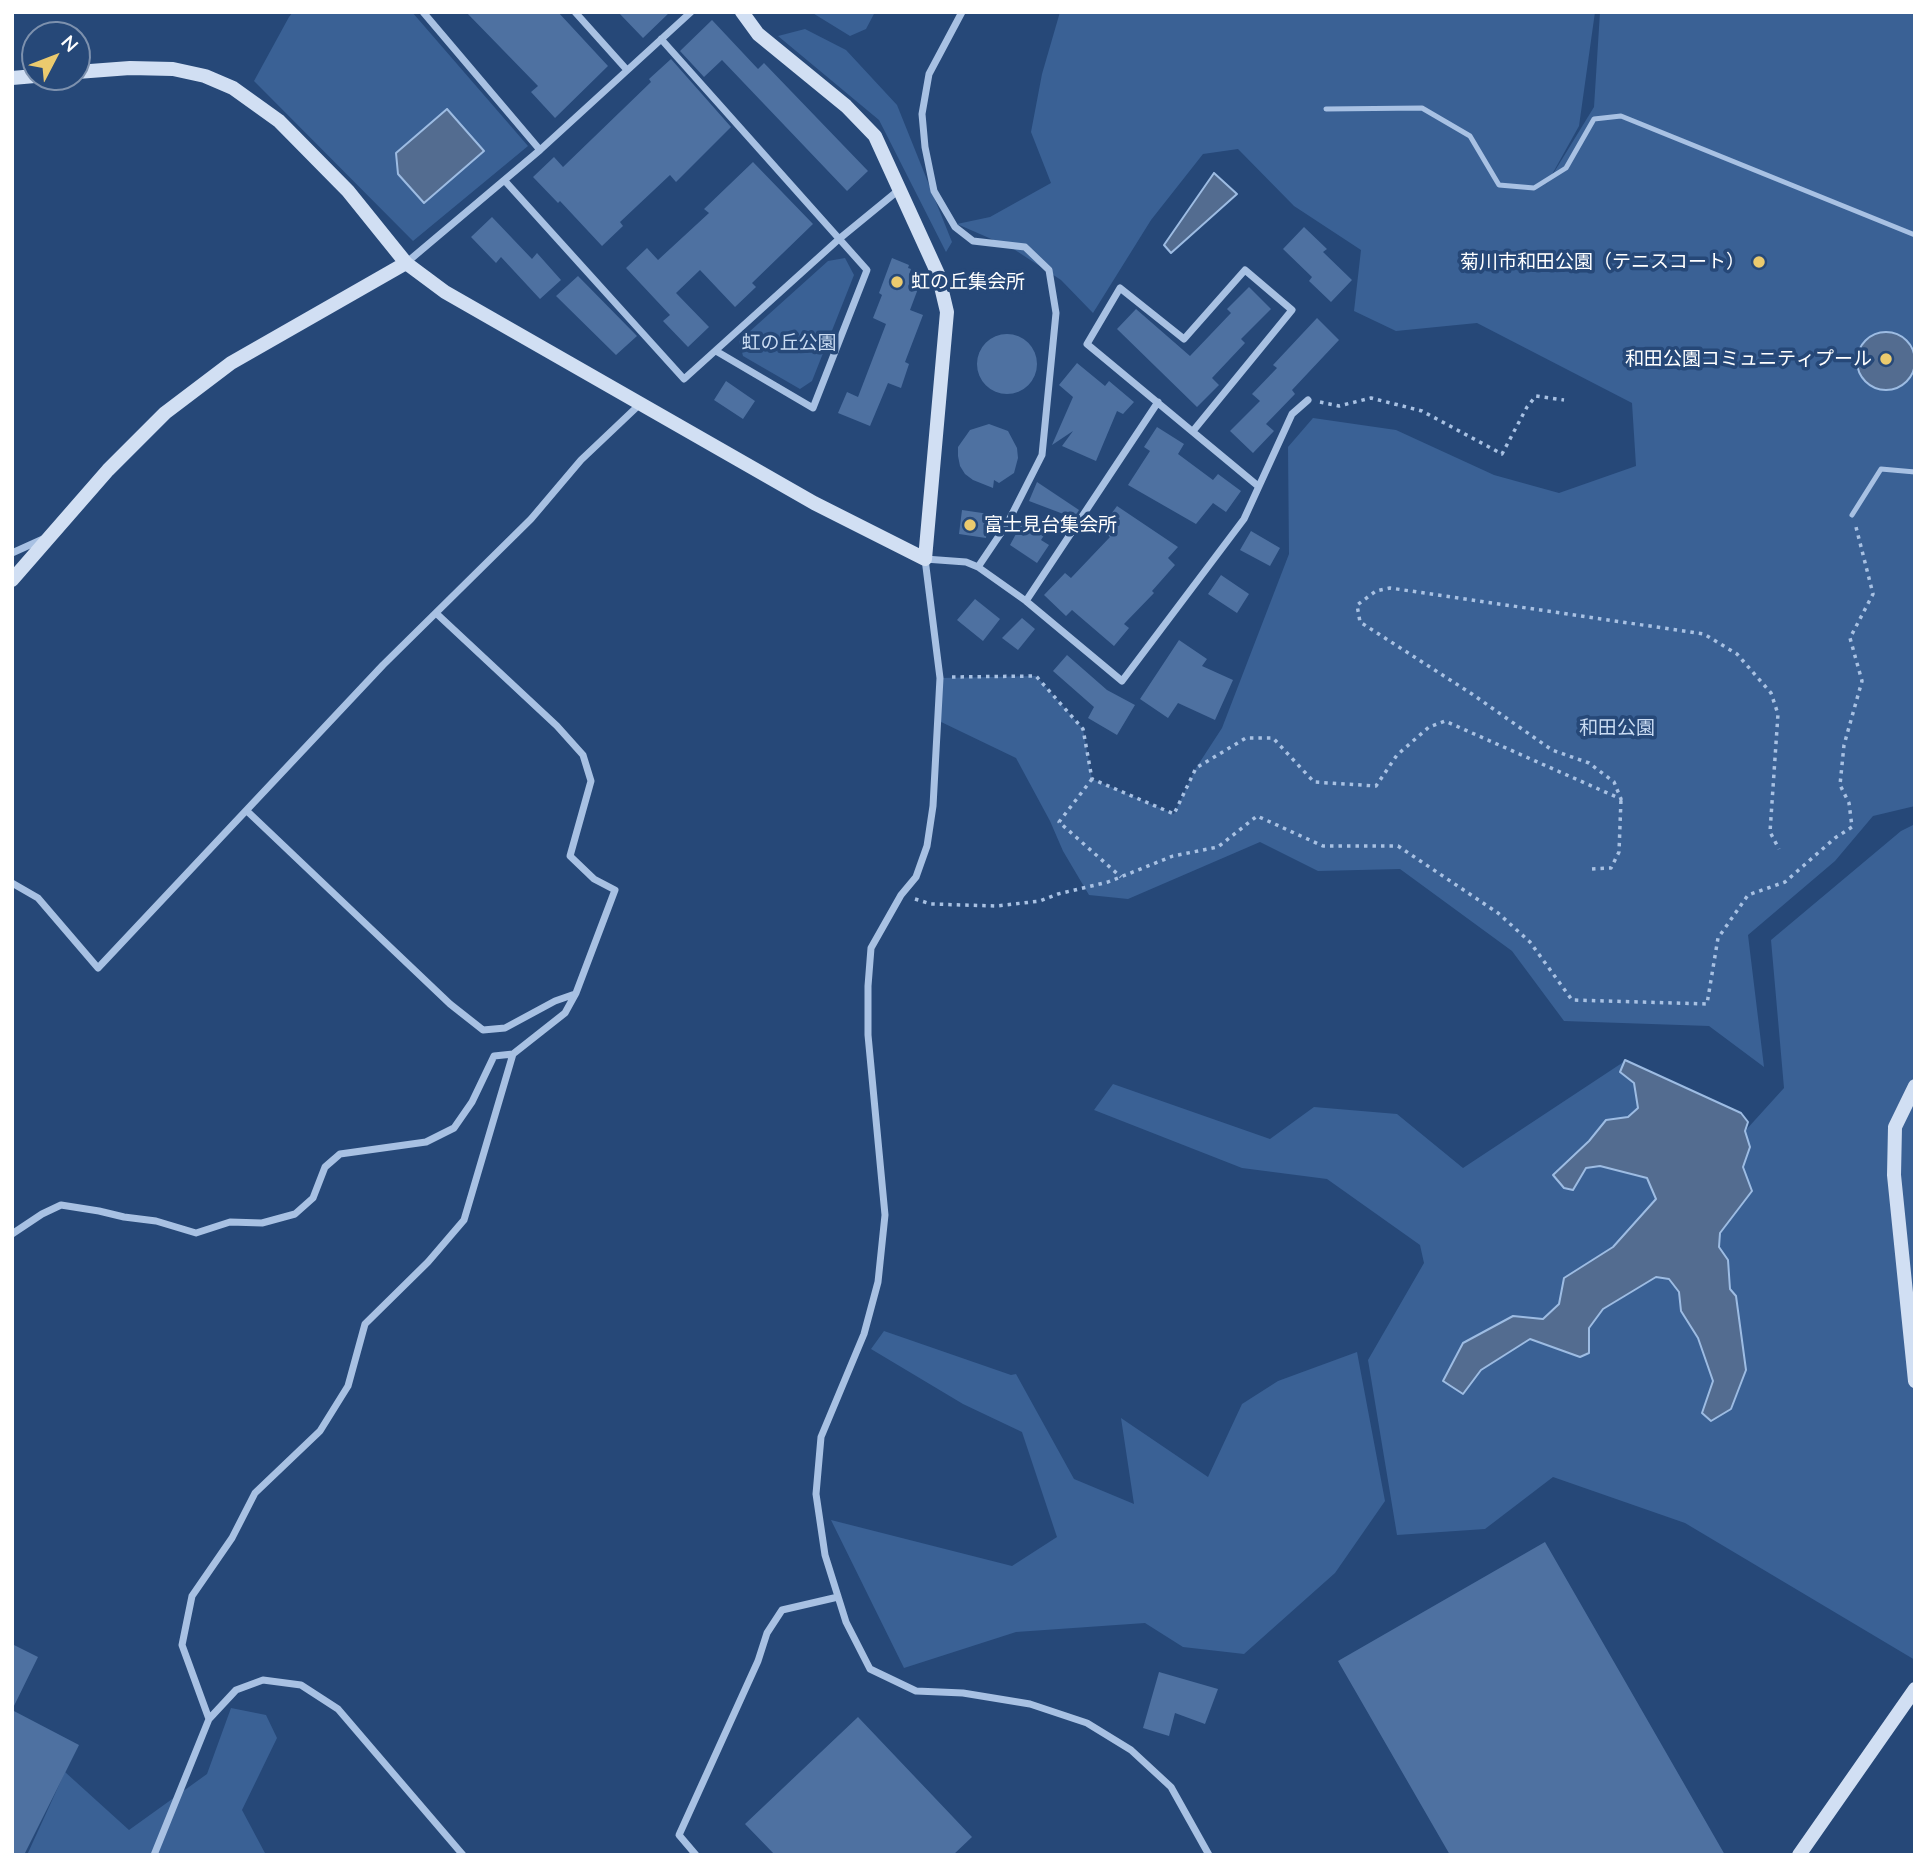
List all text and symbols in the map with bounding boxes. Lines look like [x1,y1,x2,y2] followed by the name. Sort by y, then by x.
[21,21,91,91] north arrow
[56,30,84,57] text: N
[1460,251,1745,273] place label: 菊川市和田公園（テニスコート）
[1751,254,1767,270] marker: 菊川市和田公園（テニスコート）
[911,271,1025,293] place label: 虹の丘集会所
[889,274,905,290] marker: 虹の丘集会所
[742,332,836,354] park label: 虹の丘公園
[1625,348,1872,370] place label: 和田公園コミュニティプール
[1878,351,1894,367] marker: 和田公園コミュニティプール
[984,514,1117,536] place label: 富士見台集会所
[962,517,978,533] marker: 富士見台集会所
[1579,717,1655,739] park label: 和田公園

